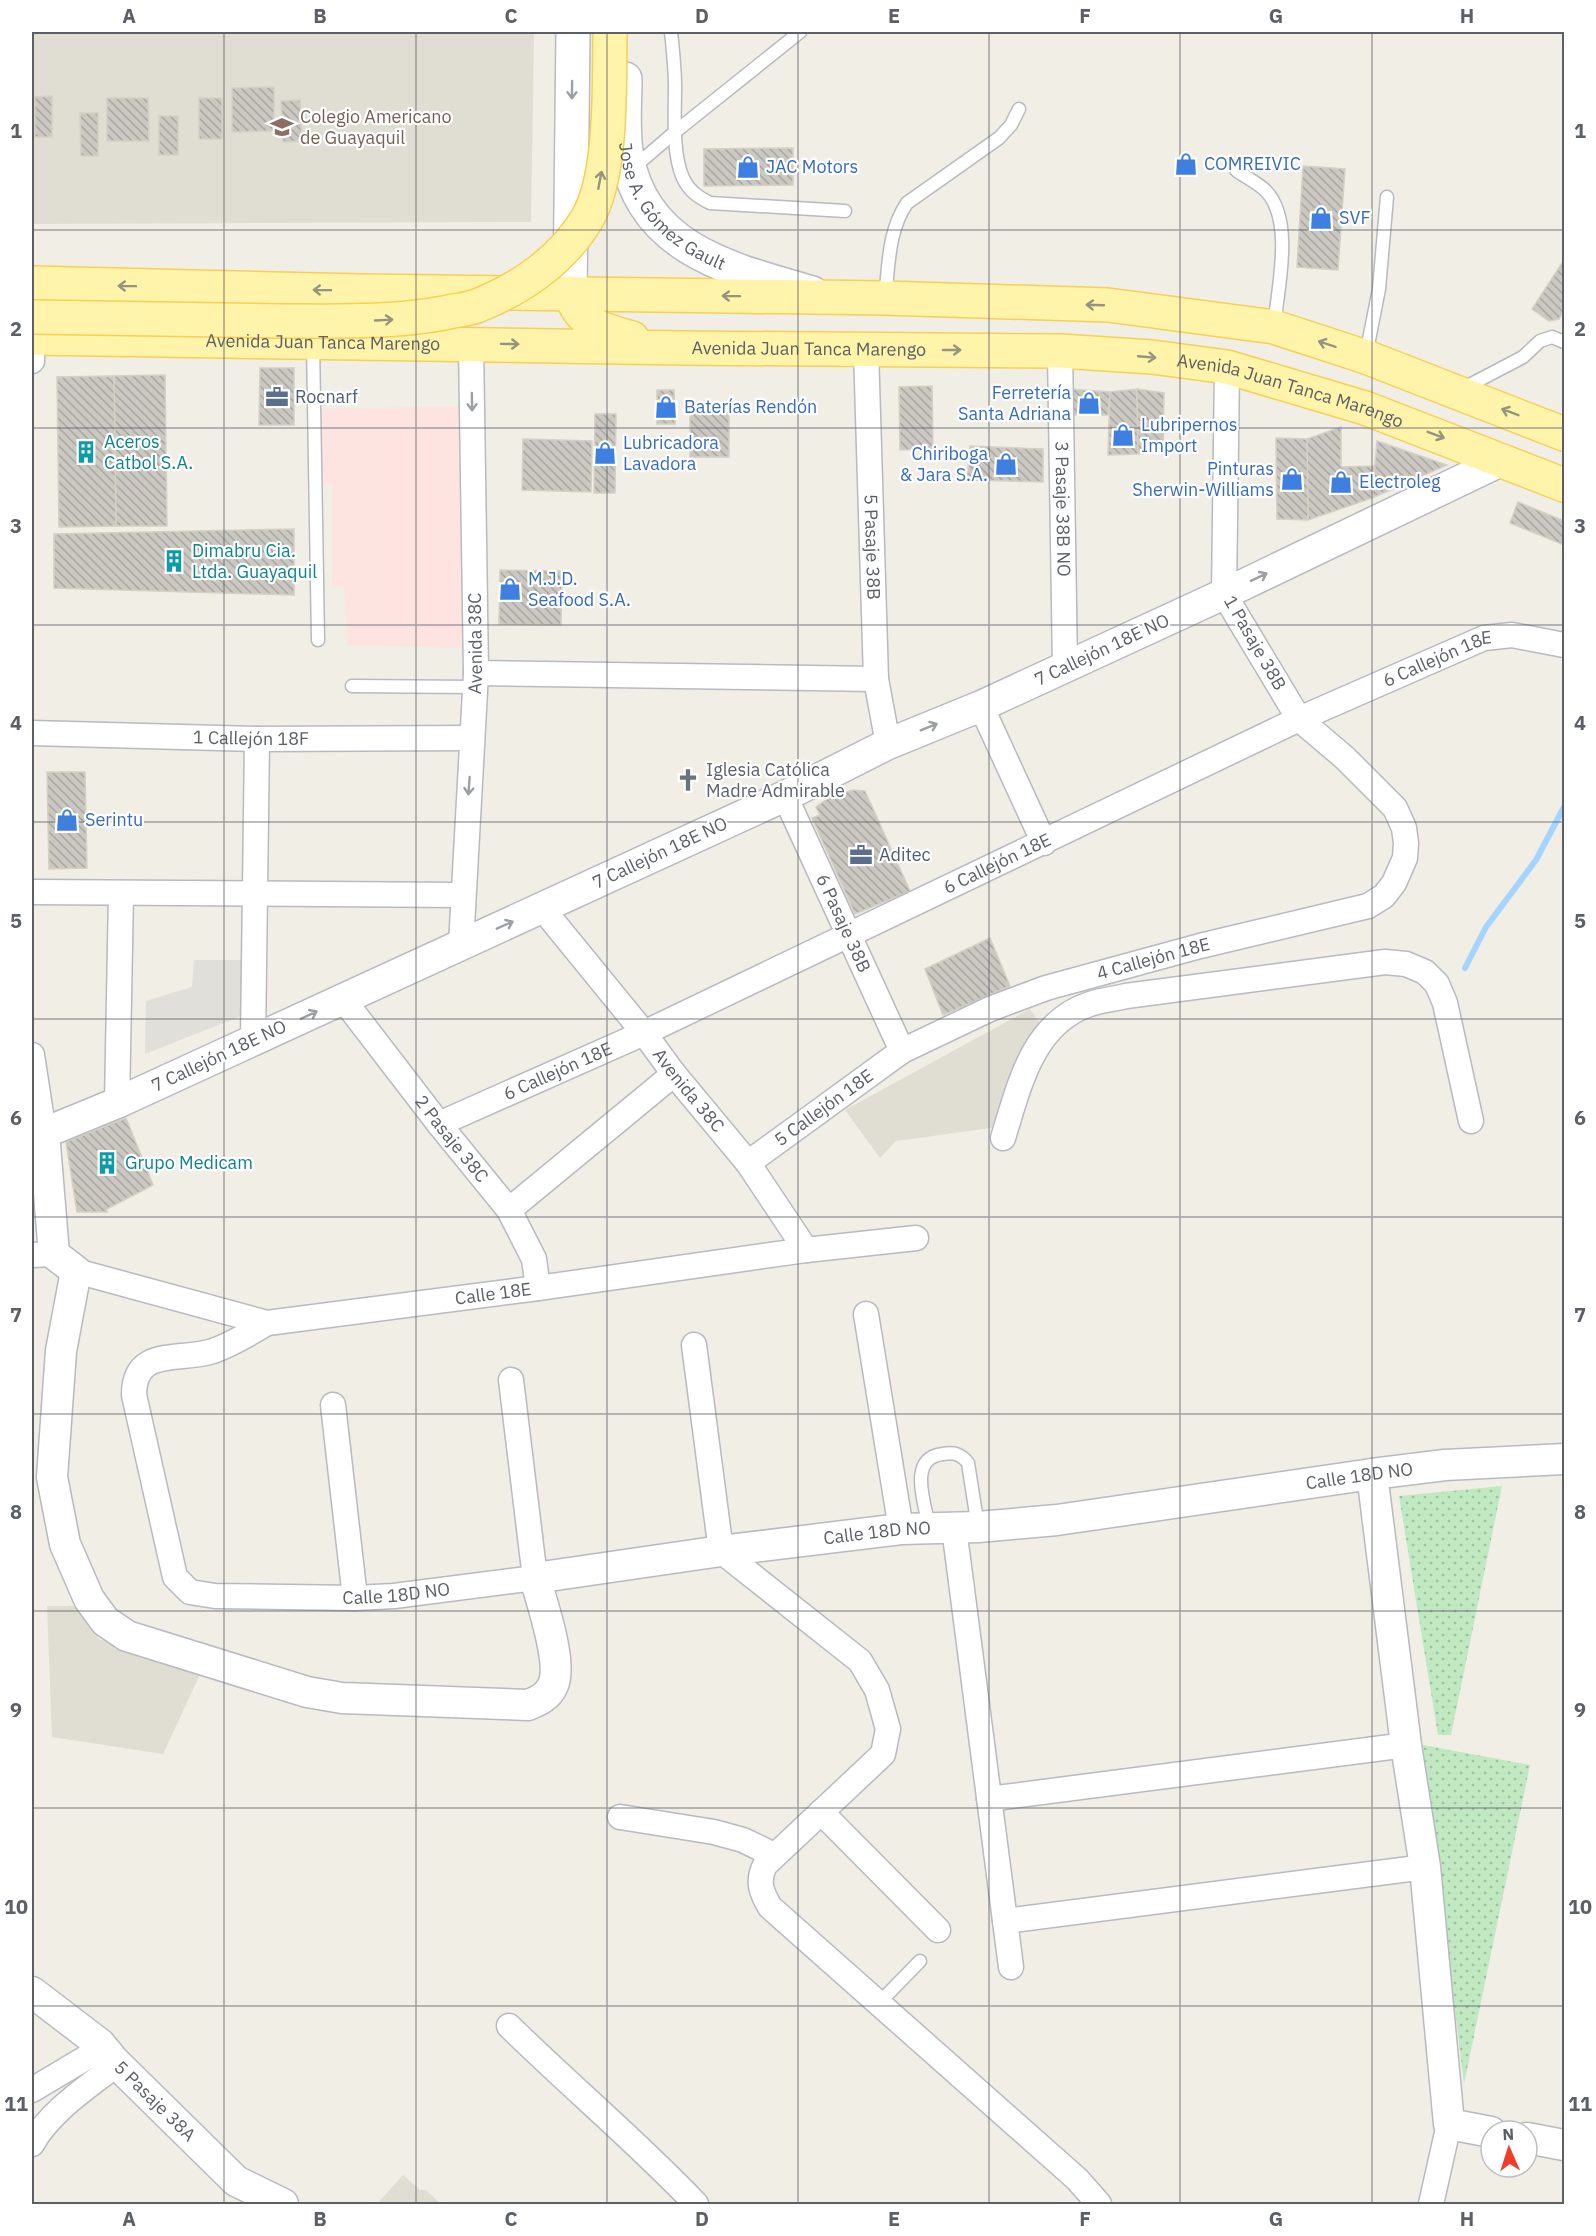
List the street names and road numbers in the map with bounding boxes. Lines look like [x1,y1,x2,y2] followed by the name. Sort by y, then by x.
[614,141,729,275] street label: Jose A. Gómez Gault
[205,329,440,355] street label: Avenida Juan Tanca Marengo
[692,336,926,361] street label: Avenida Juan Tanca Marengo
[1176,348,1407,433] street label: Avenida Juan Tanca Marengo
[1050,441,1076,577] street label: 3 Pasaje 38B NO
[859,494,886,600] street label: 5 Pasaje 38B
[1219,591,1292,694] street label: 1 Pasaje 38B
[463,592,487,695] street label: Avenida 38C
[1031,608,1173,691] street label: 7 Callejón 18E NO
[1379,625,1493,692] street label: 6 Callejón 18E
[193,725,309,750] street label: 1 Callejón 18F
[589,811,731,894] street label: 7 Callejón 18E NO
[939,828,1055,899] street label: 6 Callejón 18E
[811,870,876,976] street label: 6 Pasaje 38B
[1094,932,1212,985] street label: 4 Callejón 18E
[148,1014,290,1097] street label: 7 Callejón 18E NO
[500,1037,616,1105] street label: 6 Callejón 18E
[648,1044,730,1137] street label: Avenida 38C
[770,1064,878,1151] street label: 5 Callejón 18E
[410,1090,494,1187] street label: 2 Pasaje 38C
[454,1277,533,1310] street label: Calle 18E
[1304,1457,1414,1495] street label: Calle 18D NO
[822,1516,931,1549] street label: Calle 18D NO
[342,1577,451,1609] street label: Calle 18D NO
[110,2056,201,2146] street label: 5 Pasaje 38A

